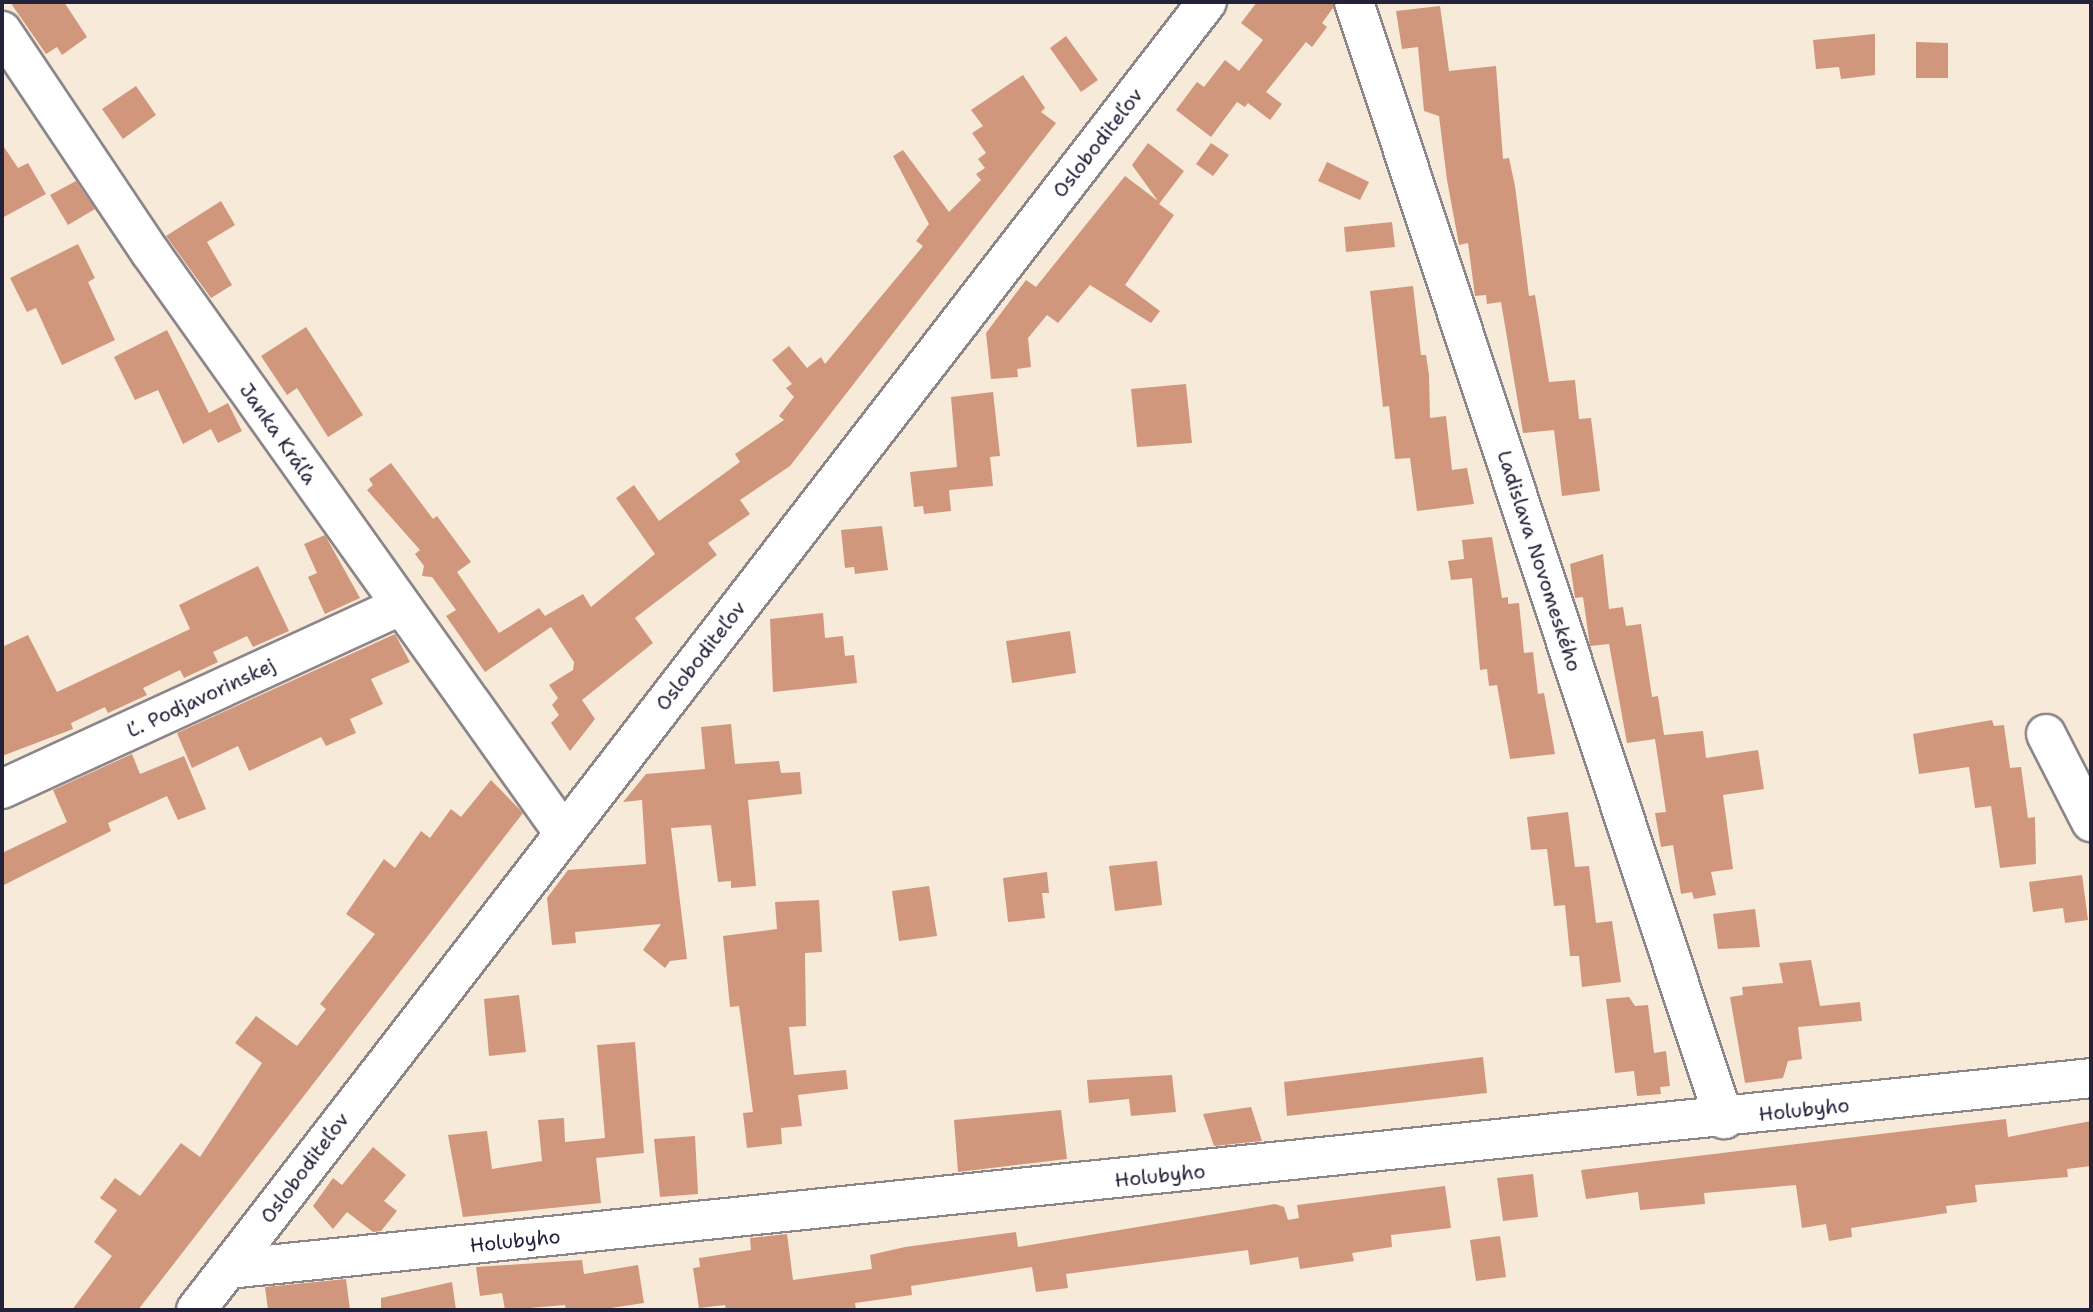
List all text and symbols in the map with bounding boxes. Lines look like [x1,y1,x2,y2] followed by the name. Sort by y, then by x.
[1048,83,1148,203] street label: Osloboditeľov
[234,379,322,489] street label: Janka Kráľa
[1492,447,1586,675] street label: Ladislava Novomeského
[651,596,751,716] street label: Osloboditeľov
[123,653,279,743] street label: Ľ. Podjavorinskej
[1757,1093,1851,1127] street label: Holubyho
[256,1108,354,1228] street label: Osloboditeľov
[1113,1159,1207,1193] street label: Holubyho
[468,1224,562,1258] street label: Holubyho

